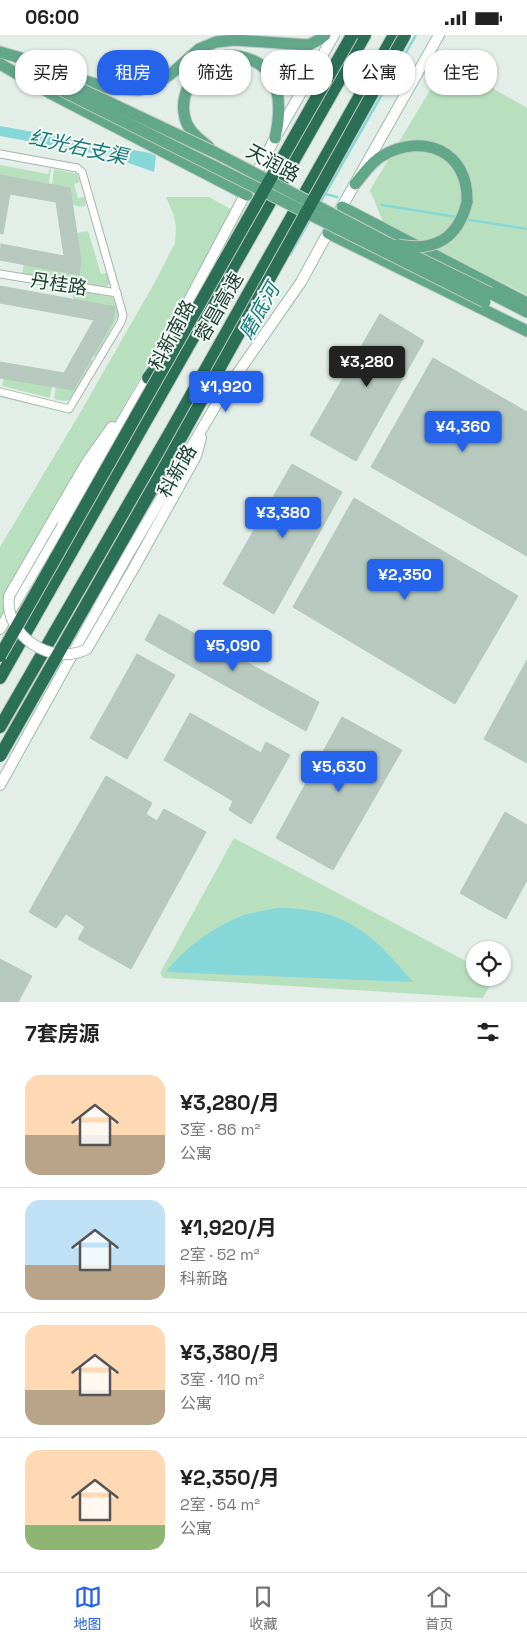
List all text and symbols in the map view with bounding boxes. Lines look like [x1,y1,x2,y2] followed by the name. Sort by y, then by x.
[25,5,79,30] text: 06:00
[15,50,87,95] chip: 买房
[97,50,169,95] chip: 租房
[179,50,251,95] chip: 筛选
[261,50,333,95] chip: 新上
[343,50,415,95] chip: 公寓
[425,50,497,95] chip: 住宅
[26,124,133,171] water label: 红光右支渠
[242,139,304,187] street label: 天润路
[29,267,89,301] street label: 丹桂路
[189,268,249,346] street label: 蓉昌高速
[233,275,287,343] water label: 磨底河
[143,296,201,374] street label: 科新南路
[326,345,408,388] pin: ¥3,280
[340,351,394,372] text: ¥3,280
[185,371,267,413] pin: ¥1,920
[200,376,252,397] text: ¥1,920
[422,411,504,453] pin: ¥4,360
[436,416,490,437] text: ¥4,360
[152,440,202,502] street label: 科新路
[242,497,324,539] pin: ¥3,380
[256,502,310,523] text: ¥3,380
[364,559,446,601] pin: ¥2,350
[378,564,432,585] text: ¥2,350
[192,629,274,672] pin: ¥5,090
[206,635,260,656] text: ¥5,090
[298,751,380,793] pin: ¥5,630
[312,756,366,777] text: ¥5,630
[466,941,511,986] map controls
[466,941,511,986] button: locate
[474,1018,502,1046] icon: filters
[25,1020,100,1047] text: 7套房源
[180,1089,280,1116] text: ¥3,280/月
[65,1095,125,1155] icon: home
[180,1119,260,1140] text: 3室 · 86 m²
[180,1143,212,1164] text: 公寓
[180,1214,277,1241] text: ¥1,920/月
[65,1220,125,1280] icon: home
[180,1244,260,1265] text: 2室 · 52 m²
[180,1268,228,1289] text: 科新路
[180,1339,280,1366] text: ¥3,380/月
[65,1345,125,1405] icon: home
[180,1369,264,1390] text: 3室 · 110 m²
[180,1393,212,1414] text: 公寓
[180,1464,280,1491] text: ¥2,350/月
[65,1470,125,1530] icon: home
[180,1494,260,1515] text: 2室 · 54 m²
[180,1518,212,1539] text: 公寓
[74,1583,102,1633] tab: 地图
[249,1583,277,1633] tab: 收藏
[425,1583,453,1633] tab: 首页

